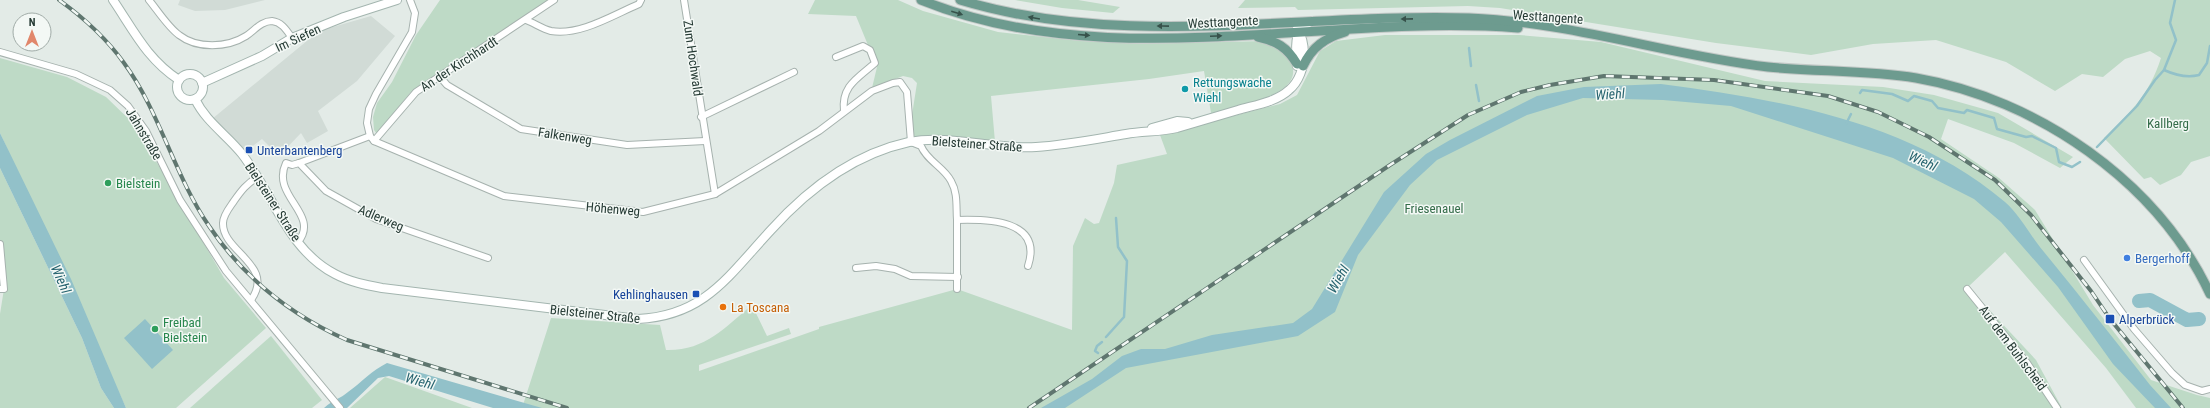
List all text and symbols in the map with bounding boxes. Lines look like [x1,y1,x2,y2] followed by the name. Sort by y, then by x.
[1512,7,1584,27] street label: Westtangente
[952,10,964,16] one-way arrow
[12,12,52,52] north arrow
[1187,13,1259,31] street label: Westtangente
[1027,15,1040,21] one-way arrow
[29,16,36,29] text: N
[1400,16,1413,22] one-way arrow
[680,19,706,97] street label: Zum Hochwald
[273,21,323,55] street label: Im Siefen
[1156,23,1169,29] one-way arrow
[1078,32,1090,38] one-way arrow
[1210,32,1222,39] one-way arrow
[418,33,501,95] street label: An der Kirchhardt
[1193,75,1272,105] place label: Rettungswache Wiehl
[1180,84,1190,94] marker: Rettungswache Wiehl
[1595,85,1626,103] water label: Wiehl
[123,105,165,163] street label: Jahnstraße
[2147,116,2189,131] park label: Kallberg
[537,124,593,148] street label: Falkenweg
[931,133,1023,155] street label: Bielsteiner Straße
[257,143,342,158] place label: Unterbantenberg
[244,145,254,155] marker: Unterbantenberg
[1906,148,1941,175] water label: Wiehl
[242,160,304,244] street label: Bielsteiner Straße
[116,176,160,191] place label: Bielstein
[103,178,113,188] marker: Bielstein
[585,199,641,219] street label: Höhenweg
[1404,201,1464,216] park label: Friesenauel
[356,202,406,234] street label: Adlerweg
[2135,251,2190,266] place label: Bergerhoff
[2122,253,2132,263] marker: Bergerhoff
[1324,261,1353,296] water label: Wiehl
[48,262,75,297] water label: Wiehl
[613,287,688,302] place label: Kehlinghausen
[691,289,701,299] marker: Kehlinghausen
[731,300,790,315] place label: La Toscana
[549,302,641,326] street label: Bielsteiner Straße
[718,302,728,312] marker: La Toscana
[1976,303,2050,393] street label: Auf dem Buhlscheid
[2119,312,2175,327] place label: Alperbrück
[2104,313,2116,325] marker: Alperbrück
[163,315,207,345] place label: Freibad Bielstein
[150,324,160,334] marker: Freibad Bielstein
[404,369,437,393] water label: Wiehl

